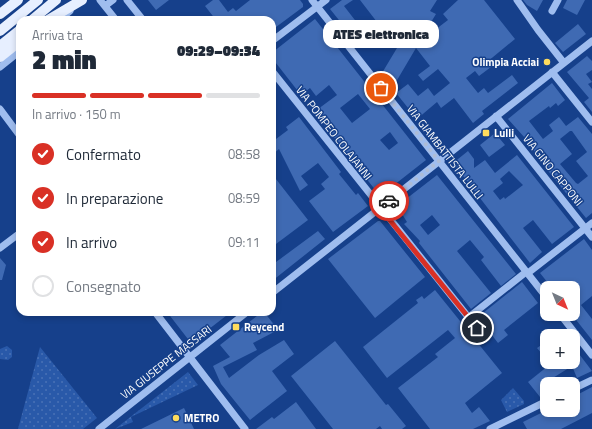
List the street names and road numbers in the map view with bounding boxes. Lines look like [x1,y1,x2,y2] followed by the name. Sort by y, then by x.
[292,83,376,183] street label: VIA POMPEO COLAJANNI
[403,101,487,203] street label: VIA GIAMBATTISTA LULLI
[519,131,587,209] street label: VIA GINO CAPPONI
[117,321,215,403] street label: VIA GIUSEPPE MASSARI

